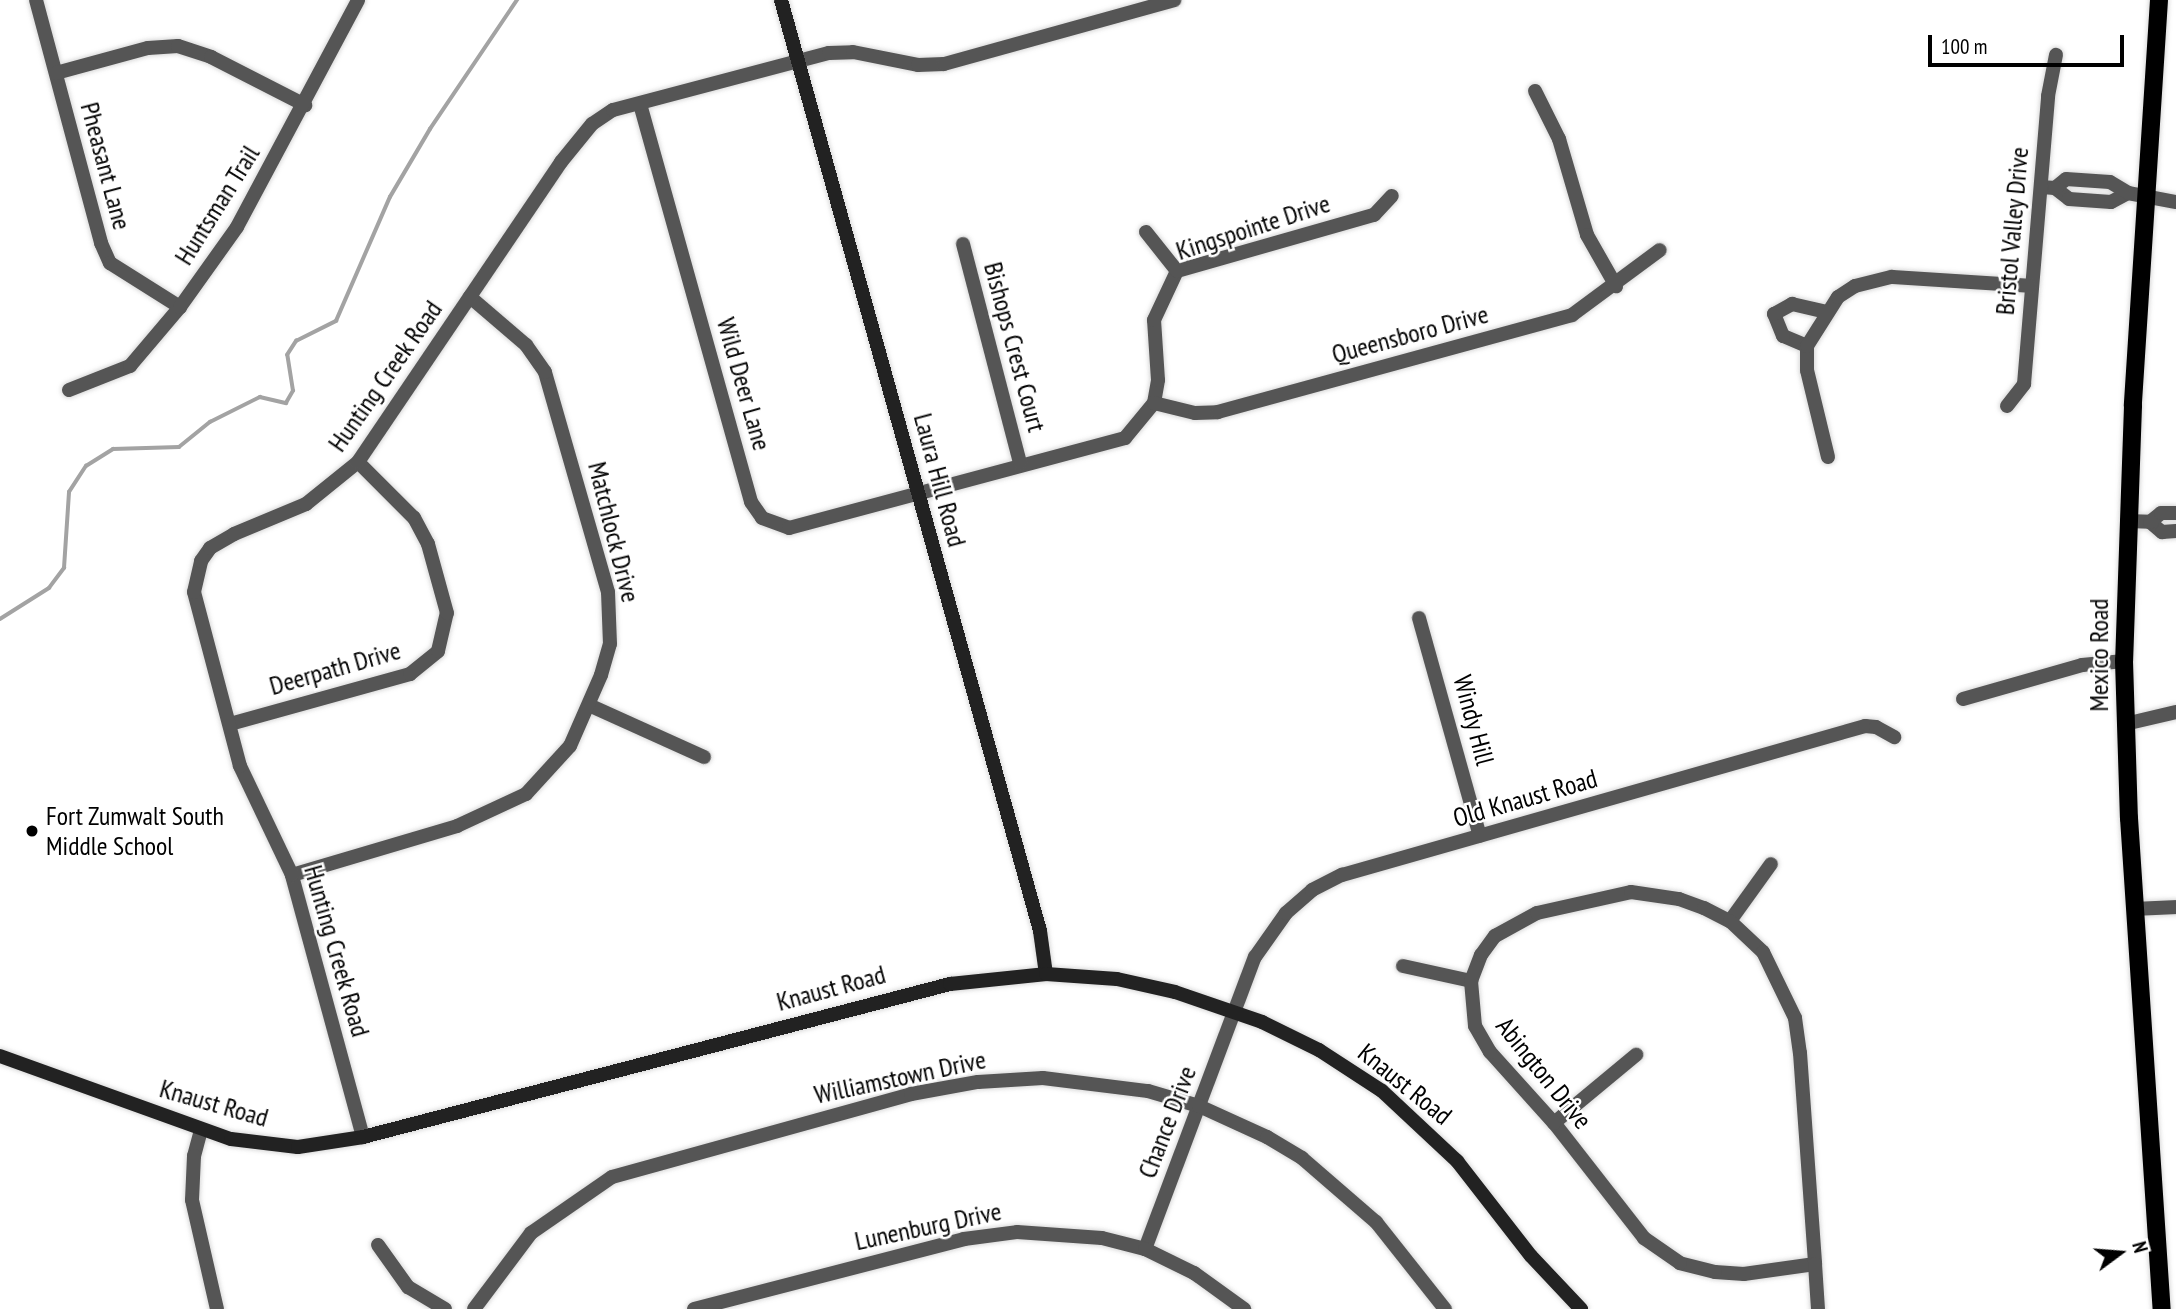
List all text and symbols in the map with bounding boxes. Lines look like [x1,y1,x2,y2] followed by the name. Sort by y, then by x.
[1931,21,2127,65] scale bar
[1941,33,1987,60] text: 100 m
[74,99,138,233] street label: Pheasant Lane
[168,139,266,271] street label: Huntsman Trail
[1989,145,2035,317] street label: Bristol Valley Drive
[1172,187,1334,267] street label: Kingspointe Drive
[977,259,1053,435] street label: Bishops Crest Court
[321,294,449,458] street label: Hunting Creek Road
[1328,298,1492,370] street label: Queensboro Drive
[710,314,778,454] street label: Wild Deer Lane
[907,410,973,550] street label: Laura Hill Road
[581,458,647,606] street label: Matchlock Drive
[2083,598,2115,712] street label: Mexico Road
[266,634,404,702] street label: Deerpath Drive
[1447,671,1501,769] street label: Windy Hill
[1449,763,1601,833] street label: Old Knaust Road
[46,800,224,862] place label: Fort Zumwalt South Middle School
[24,823,40,839] marker: Fort Zumwalt South Middle School
[298,861,376,1041] street label: Hunting Creek Road
[773,959,889,1017] street label: Knaust Road
[1490,1011,1598,1135] street label: Abington Drive
[1352,1037,1458,1131] street label: Knaust Road
[811,1044,989,1110] street label: Williamstown Drive
[1131,1062,1203,1182] street label: Chance Drive
[156,1073,272,1133] street label: Knaust Road
[852,1195,1004,1257] street label: Lunenburg Drive
[2085,1218,2155,1288] north arrow
[2127,1239,2153,1255] text: N

